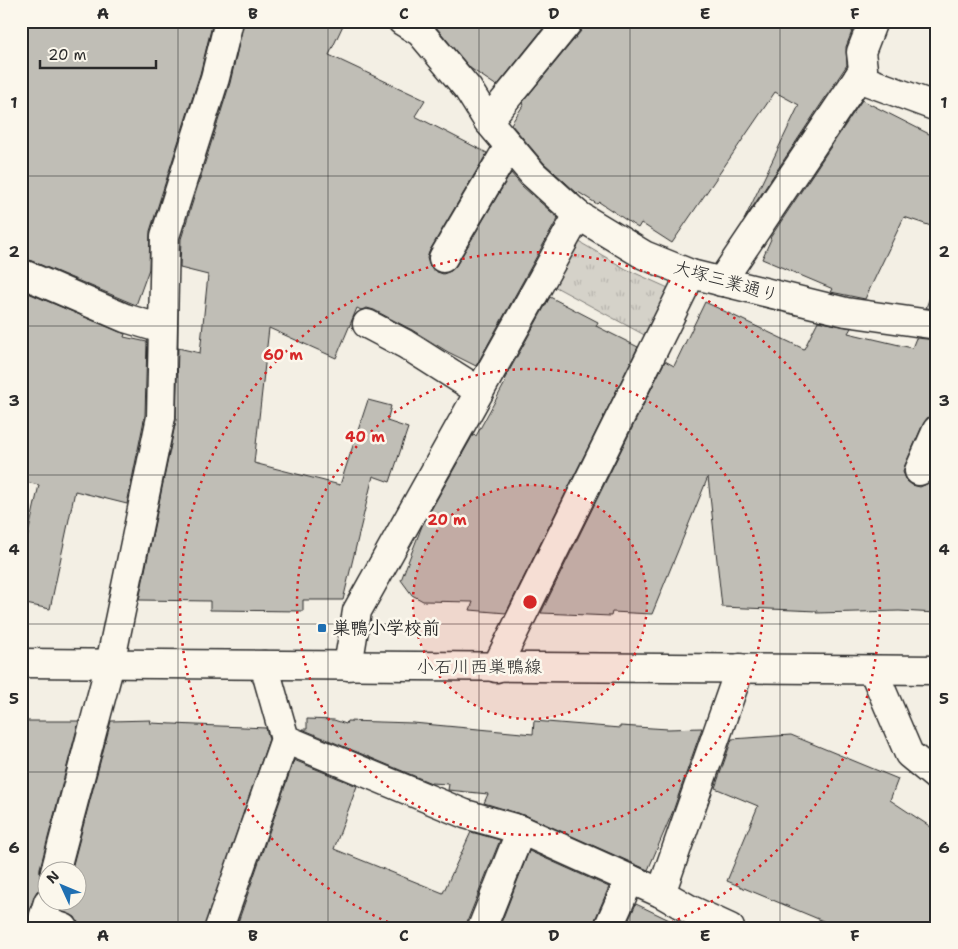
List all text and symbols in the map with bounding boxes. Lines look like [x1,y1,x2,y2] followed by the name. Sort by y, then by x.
[97,3,109,24] text: A
[248,3,258,24] text: B
[399,3,409,24] text: C
[548,3,560,24] text: D
[700,3,710,24] text: E
[850,3,860,24] text: F
[40,38,156,70] scale bar
[48,45,87,65] text: 20 m
[10,92,18,113] text: 1
[940,92,948,113] text: 1
[8,241,20,262] text: 2
[938,241,950,262] text: 2
[671,255,781,307] street label: 大塚三業通り
[263,345,303,365] text: 60 m
[8,390,20,411] text: 3
[938,390,950,411] text: 3
[345,427,385,447] text: 40 m
[427,510,467,530] text: 20 m
[8,539,20,560] text: 4
[938,539,950,560] text: 4
[521,593,539,611] centre of rings
[332,616,440,640] place label: 巣鴨小学校前
[316,622,328,634] marker: 巣鴨小学校前
[416,655,542,679] street label: 小石川西巣鴨線
[9,688,19,709] text: 5
[939,688,949,709] text: 5
[8,837,20,858] text: 6
[938,837,950,858] text: 6
[38,862,88,912] north arrow
[42,867,63,887] text: N
[97,925,109,946] text: A
[248,925,258,946] text: B
[399,925,409,946] text: C
[548,925,560,946] text: D
[700,925,710,946] text: E
[850,925,860,946] text: F

